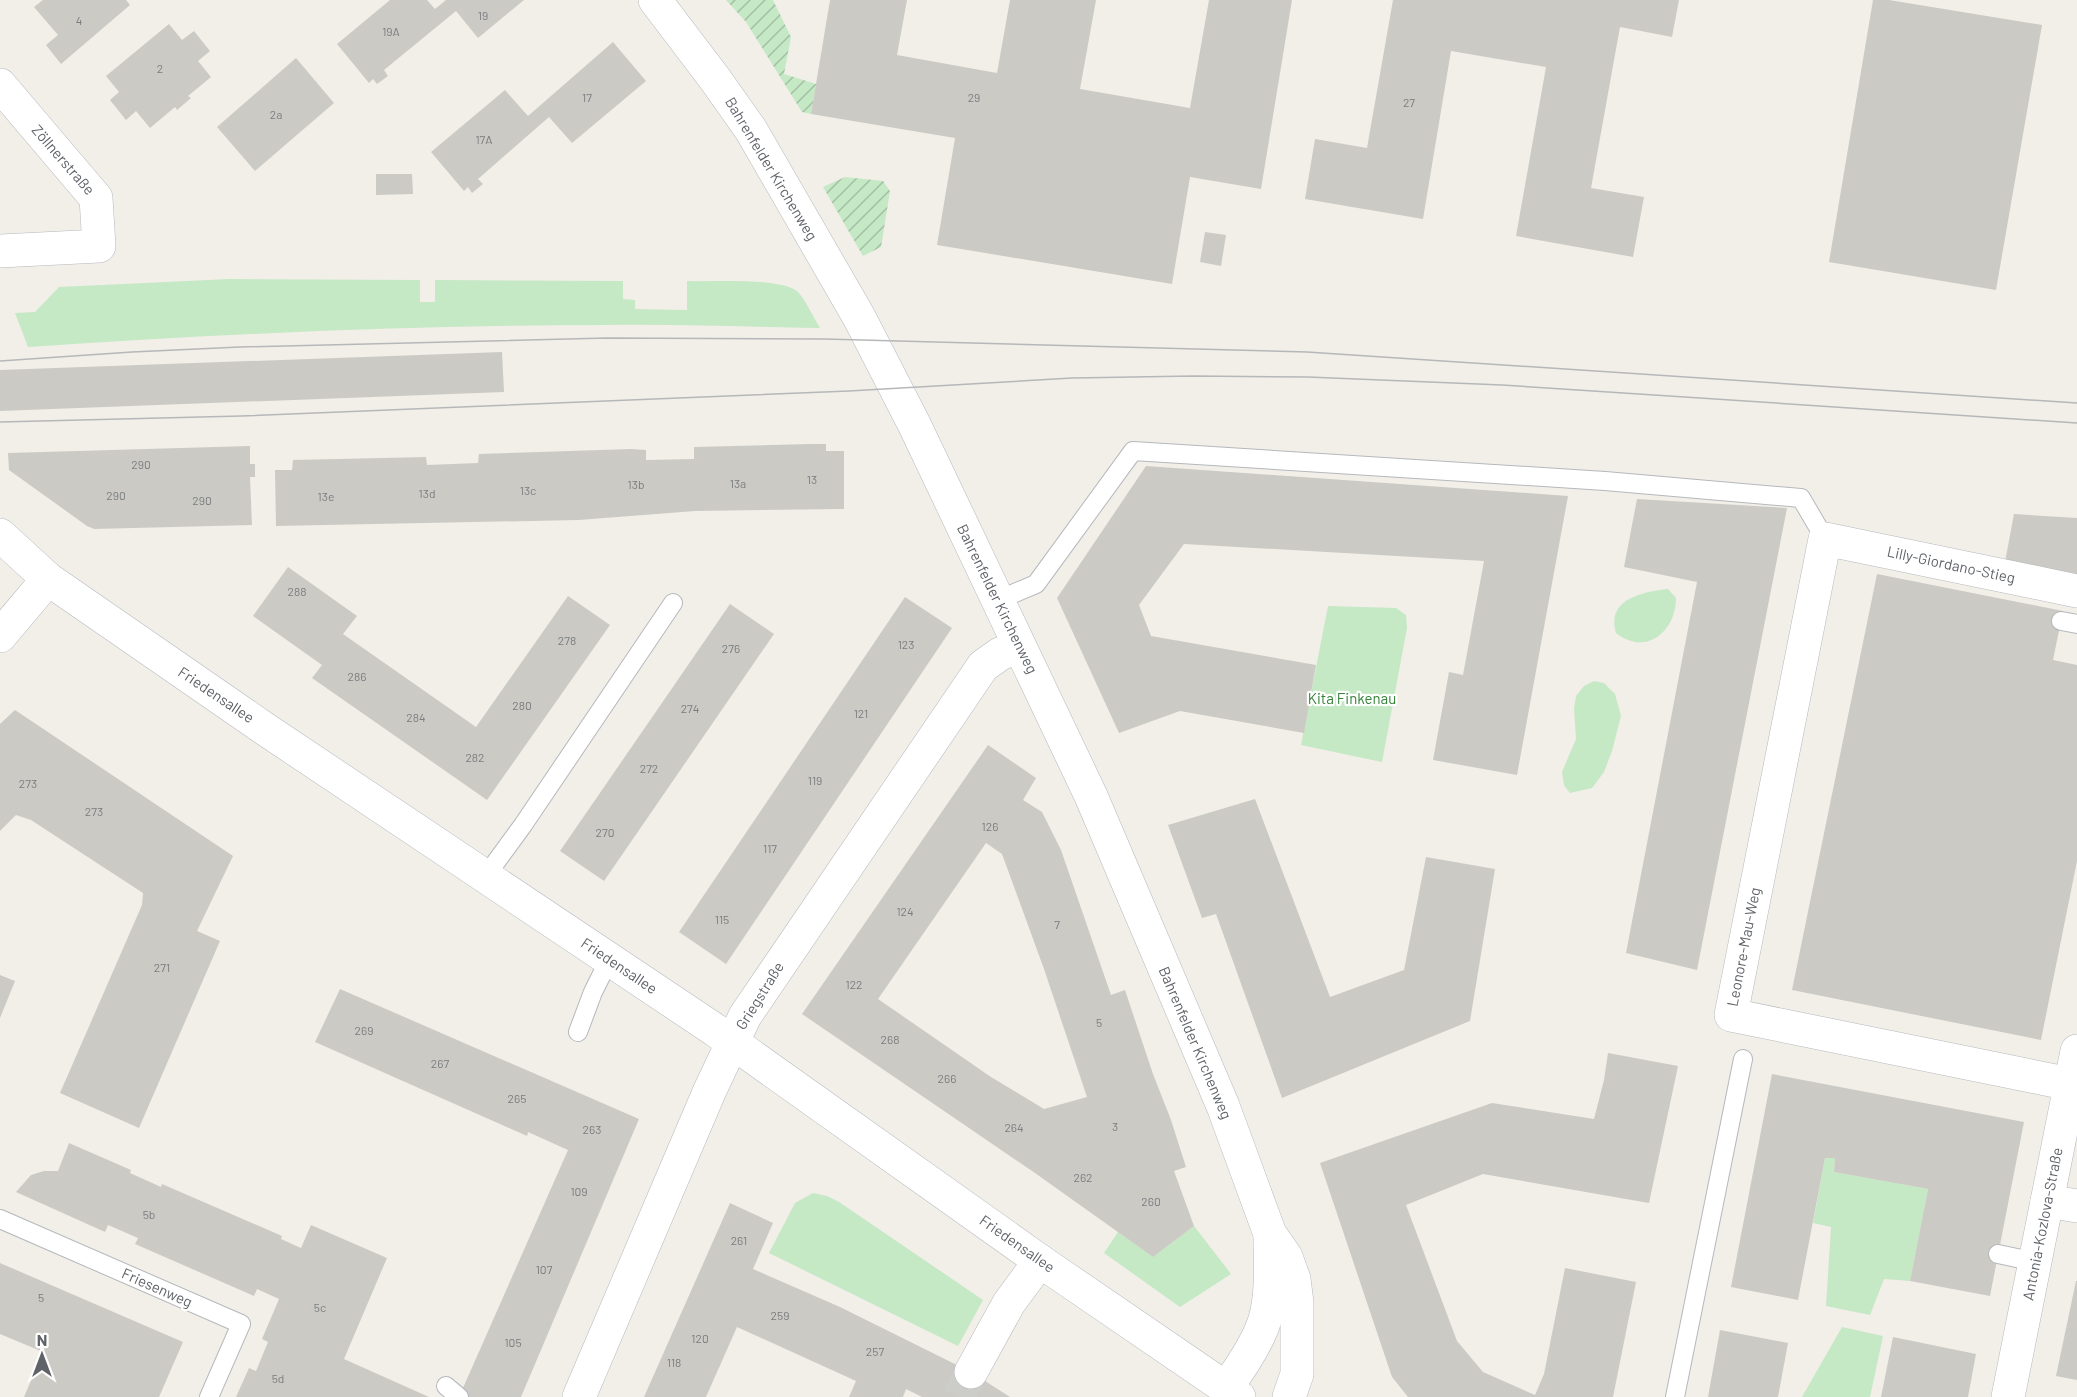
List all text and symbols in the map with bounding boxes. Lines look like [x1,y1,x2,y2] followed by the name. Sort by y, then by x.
[478,8,488,22] house number: 19
[76,13,82,27] house number: 4
[382,24,400,38] house number: 19A
[157,61,163,75] house number: 2
[582,90,592,104] house number: 17
[968,90,980,104] house number: 29
[722,94,822,243] street label: Bahrenfelder Kirchenweg
[1403,95,1415,109] house number: 27
[270,107,282,121] house number: 2a
[29,121,99,198] street label: Zöllnerstraße
[475,132,493,146] house number: 17A
[131,457,151,471] house number: 290
[807,472,817,486] house number: 13
[730,476,746,490] house number: 13a
[628,477,644,491] house number: 13b
[520,483,536,497] house number: 13c
[419,486,435,500] house number: 13d
[106,488,126,502] house number: 290
[318,489,334,503] house number: 13e
[192,493,212,507] house number: 290
[954,521,1042,676] street label: Bahrenfelder Kirchenweg
[1886,542,2017,586] street label: Lilly-Giordano-Stieg
[288,584,306,598] house number: 288
[558,633,576,647] house number: 278
[898,637,914,651] house number: 123
[722,641,740,655] house number: 276
[175,662,258,726] street label: Friedensallee
[348,669,366,683] house number: 286
[1308,689,1396,707] park label: Kita Finkenau
[512,698,532,712] house number: 280
[681,701,699,715] house number: 274
[854,706,868,720] house number: 121
[406,710,426,724] house number: 284
[465,750,485,764] house number: 282
[640,761,658,775] house number: 272
[808,773,822,787] house number: 119
[19,776,37,790] house number: 273
[85,804,103,818] house number: 273
[982,819,998,833] house number: 126
[596,825,614,839] house number: 270
[763,841,777,855] house number: 117
[1723,886,1763,1008] street label: Leonore-Mau-Weg
[896,904,914,918] house number: 124
[715,912,729,926] house number: 115
[1054,917,1060,931] house number: 7
[578,933,661,997] street label: Friedensallee
[731,958,787,1033] street label: Griegstraße
[154,960,170,974] house number: 271
[1156,964,1236,1122] street label: Bahrenfelder Kirchenweg
[845,977,863,991] house number: 122
[1096,1015,1102,1029] house number: 5
[355,1023,373,1037] house number: 269
[881,1032,899,1046] house number: 268
[431,1056,449,1070] house number: 267
[938,1071,956,1085] house number: 266
[508,1091,526,1105] house number: 265
[1112,1119,1118,1133] house number: 3
[1004,1120,1024,1134] house number: 264
[583,1122,601,1136] house number: 263
[2018,1146,2066,1302] street label: Antonia-Kozlova-Straße
[1073,1170,1093,1184] house number: 262
[570,1184,588,1198] house number: 109
[1141,1194,1161,1208] house number: 260
[143,1207,155,1221] house number: 5b
[977,1211,1059,1276] street label: Friedensallee
[731,1233,747,1247] house number: 261
[536,1262,553,1276] house number: 107
[119,1264,195,1311] street label: Friesenweg
[38,1290,44,1304] house number: 5
[314,1300,326,1314] house number: 5c
[771,1308,789,1322] house number: 259
[12,1325,72,1385] north arrow
[37,1330,47,1349] text: N
[691,1331,709,1345] house number: 120
[504,1335,522,1349] house number: 105
[866,1344,884,1358] house number: 257
[667,1355,681,1369] house number: 118
[272,1371,284,1385] house number: 5d

